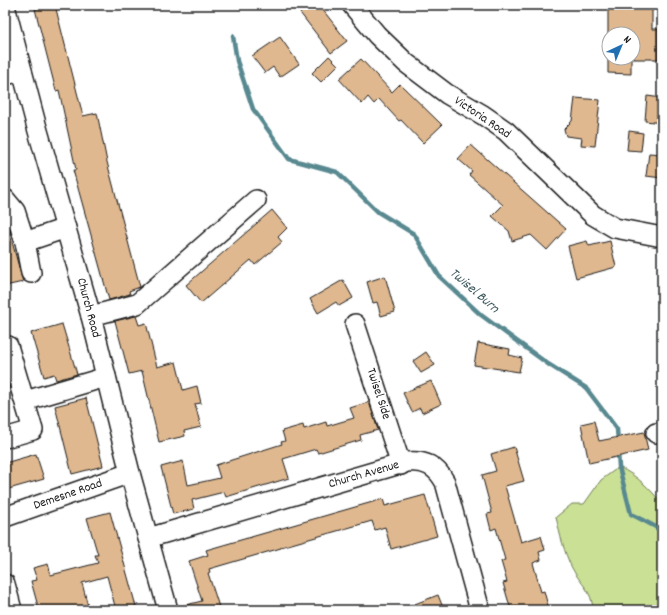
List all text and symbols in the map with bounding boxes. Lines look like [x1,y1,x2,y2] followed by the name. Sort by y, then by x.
[601,26,641,66] north arrow
[619,33,634,48] text: N
[450,92,514,144] street label: Victoria Road
[445,264,504,319] water label: Twisel Burn
[71,276,105,340] street label: Church Road
[361,366,395,422] street label: Twisel Side
[327,456,402,494] street label: Church Avenue
[31,474,105,516] street label: Demesne Road

